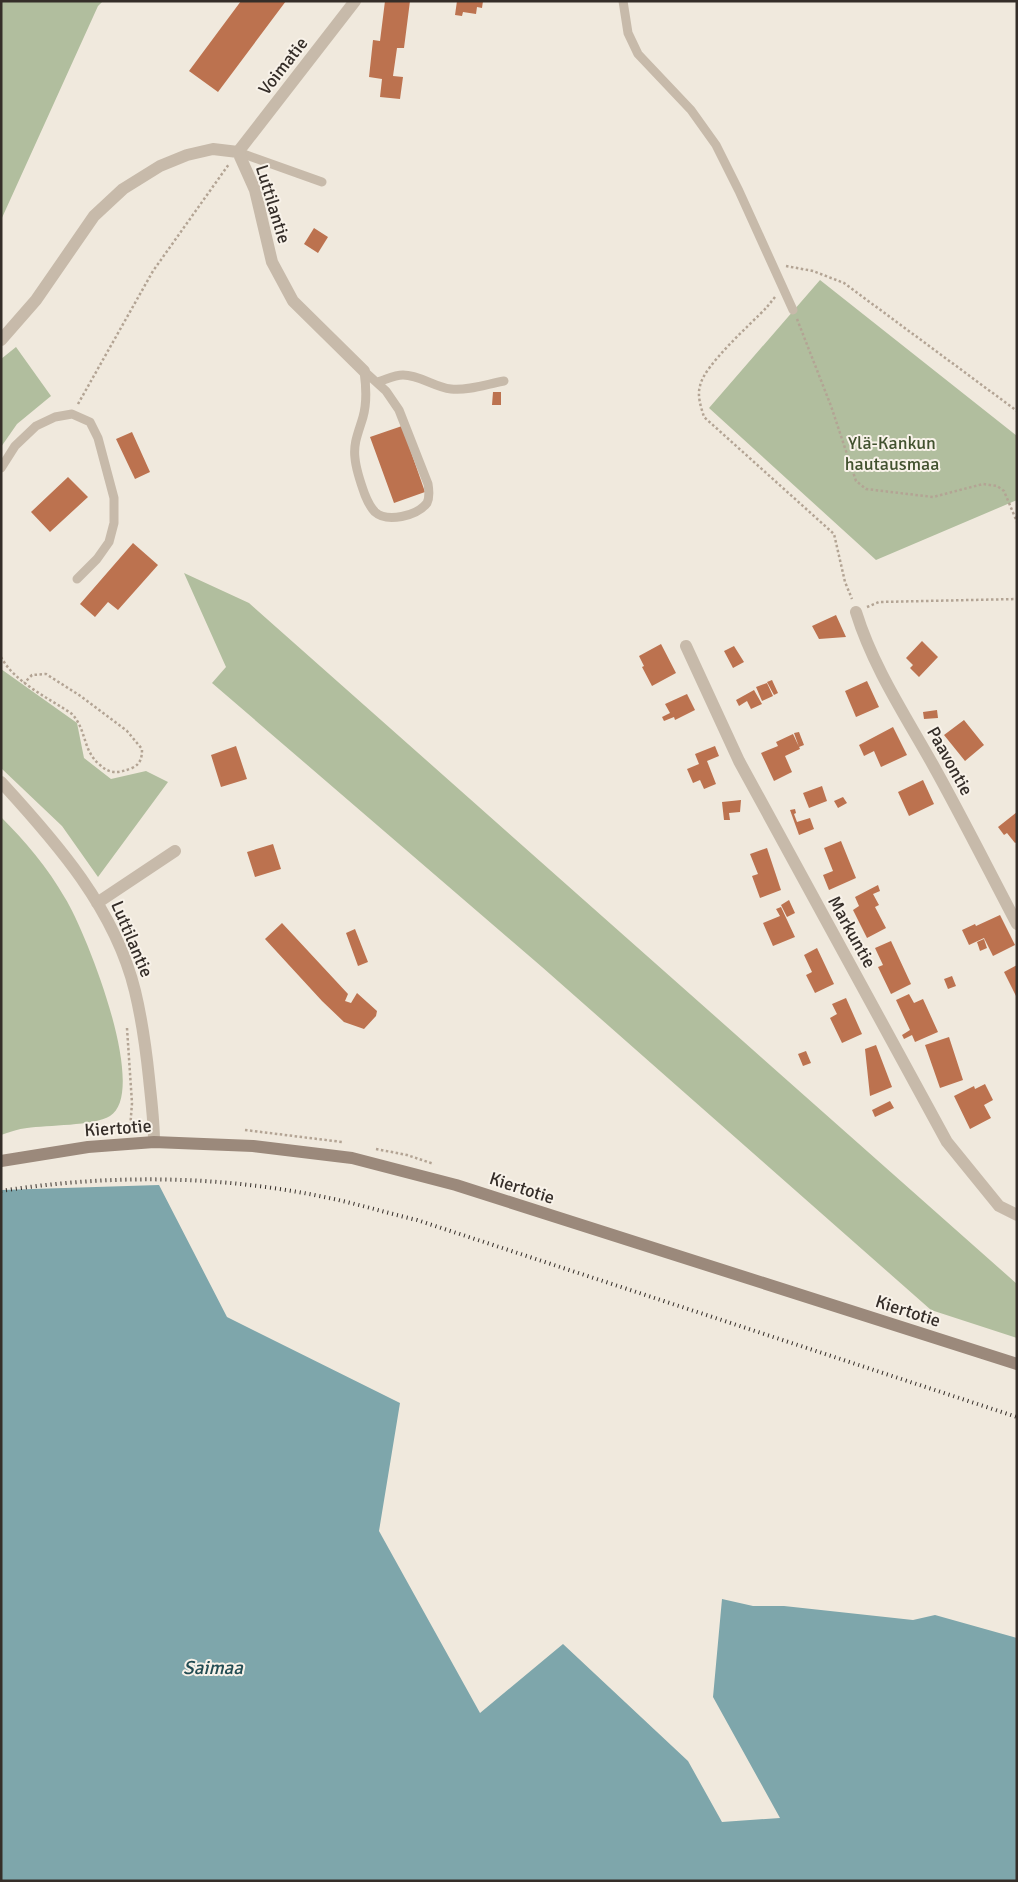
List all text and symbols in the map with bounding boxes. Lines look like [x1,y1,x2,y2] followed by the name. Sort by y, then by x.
[254,33,312,99] street label: Voimatie
[251,162,295,246] street label: Luttilantie
[845,432,939,475] park label: Ylä-Kankun hautausmaa
[922,723,978,799] street label: Paavontie
[823,892,881,972] street label: Markuntie
[106,897,158,981] street label: Luttilantie
[84,1115,152,1141] street label: Kiertotie
[487,1167,557,1209] street label: Kiertotie
[873,1290,943,1332] street label: Kiertotie
[183,1656,244,1680] water label: Saimaa

